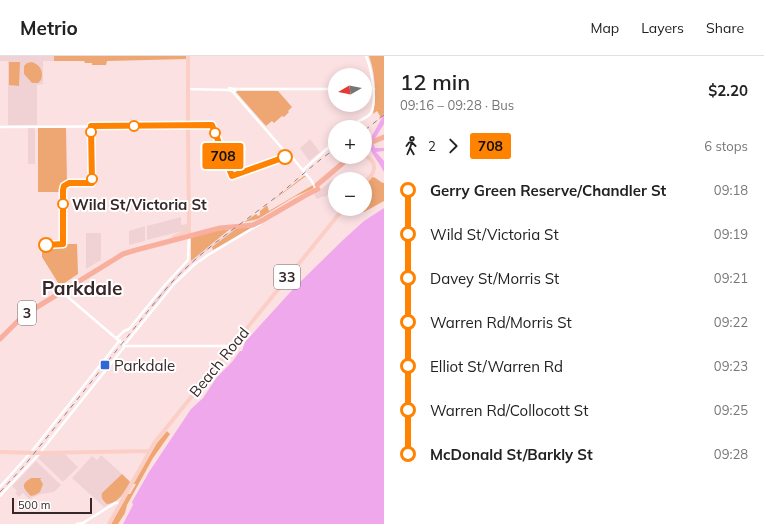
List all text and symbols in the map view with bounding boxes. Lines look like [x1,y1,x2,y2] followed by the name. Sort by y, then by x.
[20,16,78,40] text: Metrio
[590,19,619,37] text: Map
[641,19,684,37] text: Layers
[706,19,744,37] text: Share
[328,68,372,112] north arrow
[328,68,372,216] map controls
[400,68,470,96] text: 12 min
[708,81,748,100] text: $2.20
[400,97,514,113] text: 09:16 – 09:28 · Bus
[128,120,140,132] unlabelled marker
[328,120,372,164] button: +
[85,126,97,138] unlabelled marker
[209,127,221,139] unlabelled marker
[400,135,422,157] icon: walk
[442,135,464,157] icon: forward
[478,137,503,155] text: 708
[428,138,436,154] text: 2
[704,138,748,154] text: 6 stops
[200,143,246,169] line badge: 708
[210,147,236,165] text: 708
[277,149,293,165] unlabelled marker
[328,172,372,216] button: −
[86,173,98,185] unlabelled marker
[430,181,666,200] text: Gerry Green Reserve/Chandler St
[714,182,748,198] text: 09:18
[72,195,207,214] place label: Wild St/Victoria St
[57,198,69,210] marker: Wild St/Victoria St
[430,225,559,244] text: Wild St/Victoria St
[714,226,748,242] text: 09:19
[38,237,54,253] unlabelled marker
[274,265,300,289] road number: 33
[430,269,559,288] text: Davey St/Morris St
[714,270,748,286] text: 09:21
[42,276,122,300] district label: Parkdale
[18,301,36,325] road number: 3
[430,313,572,332] text: Warren Rd/Morris St
[714,314,748,330] text: 09:22
[185,323,253,401] street label: Beach Road
[114,356,175,375] place label: Parkdale
[430,357,563,376] text: Elliot St/Warren Rd
[714,358,748,374] text: 09:23
[99,359,111,371] marker: Parkdale
[430,401,588,420] text: Warren Rd/Collocott St
[714,402,748,418] text: 09:25
[430,445,593,464] text: McDonald St/Barkly St
[714,446,748,462] text: 09:28
[12,496,92,515] scale bar
[18,498,50,512] text: 500 m

